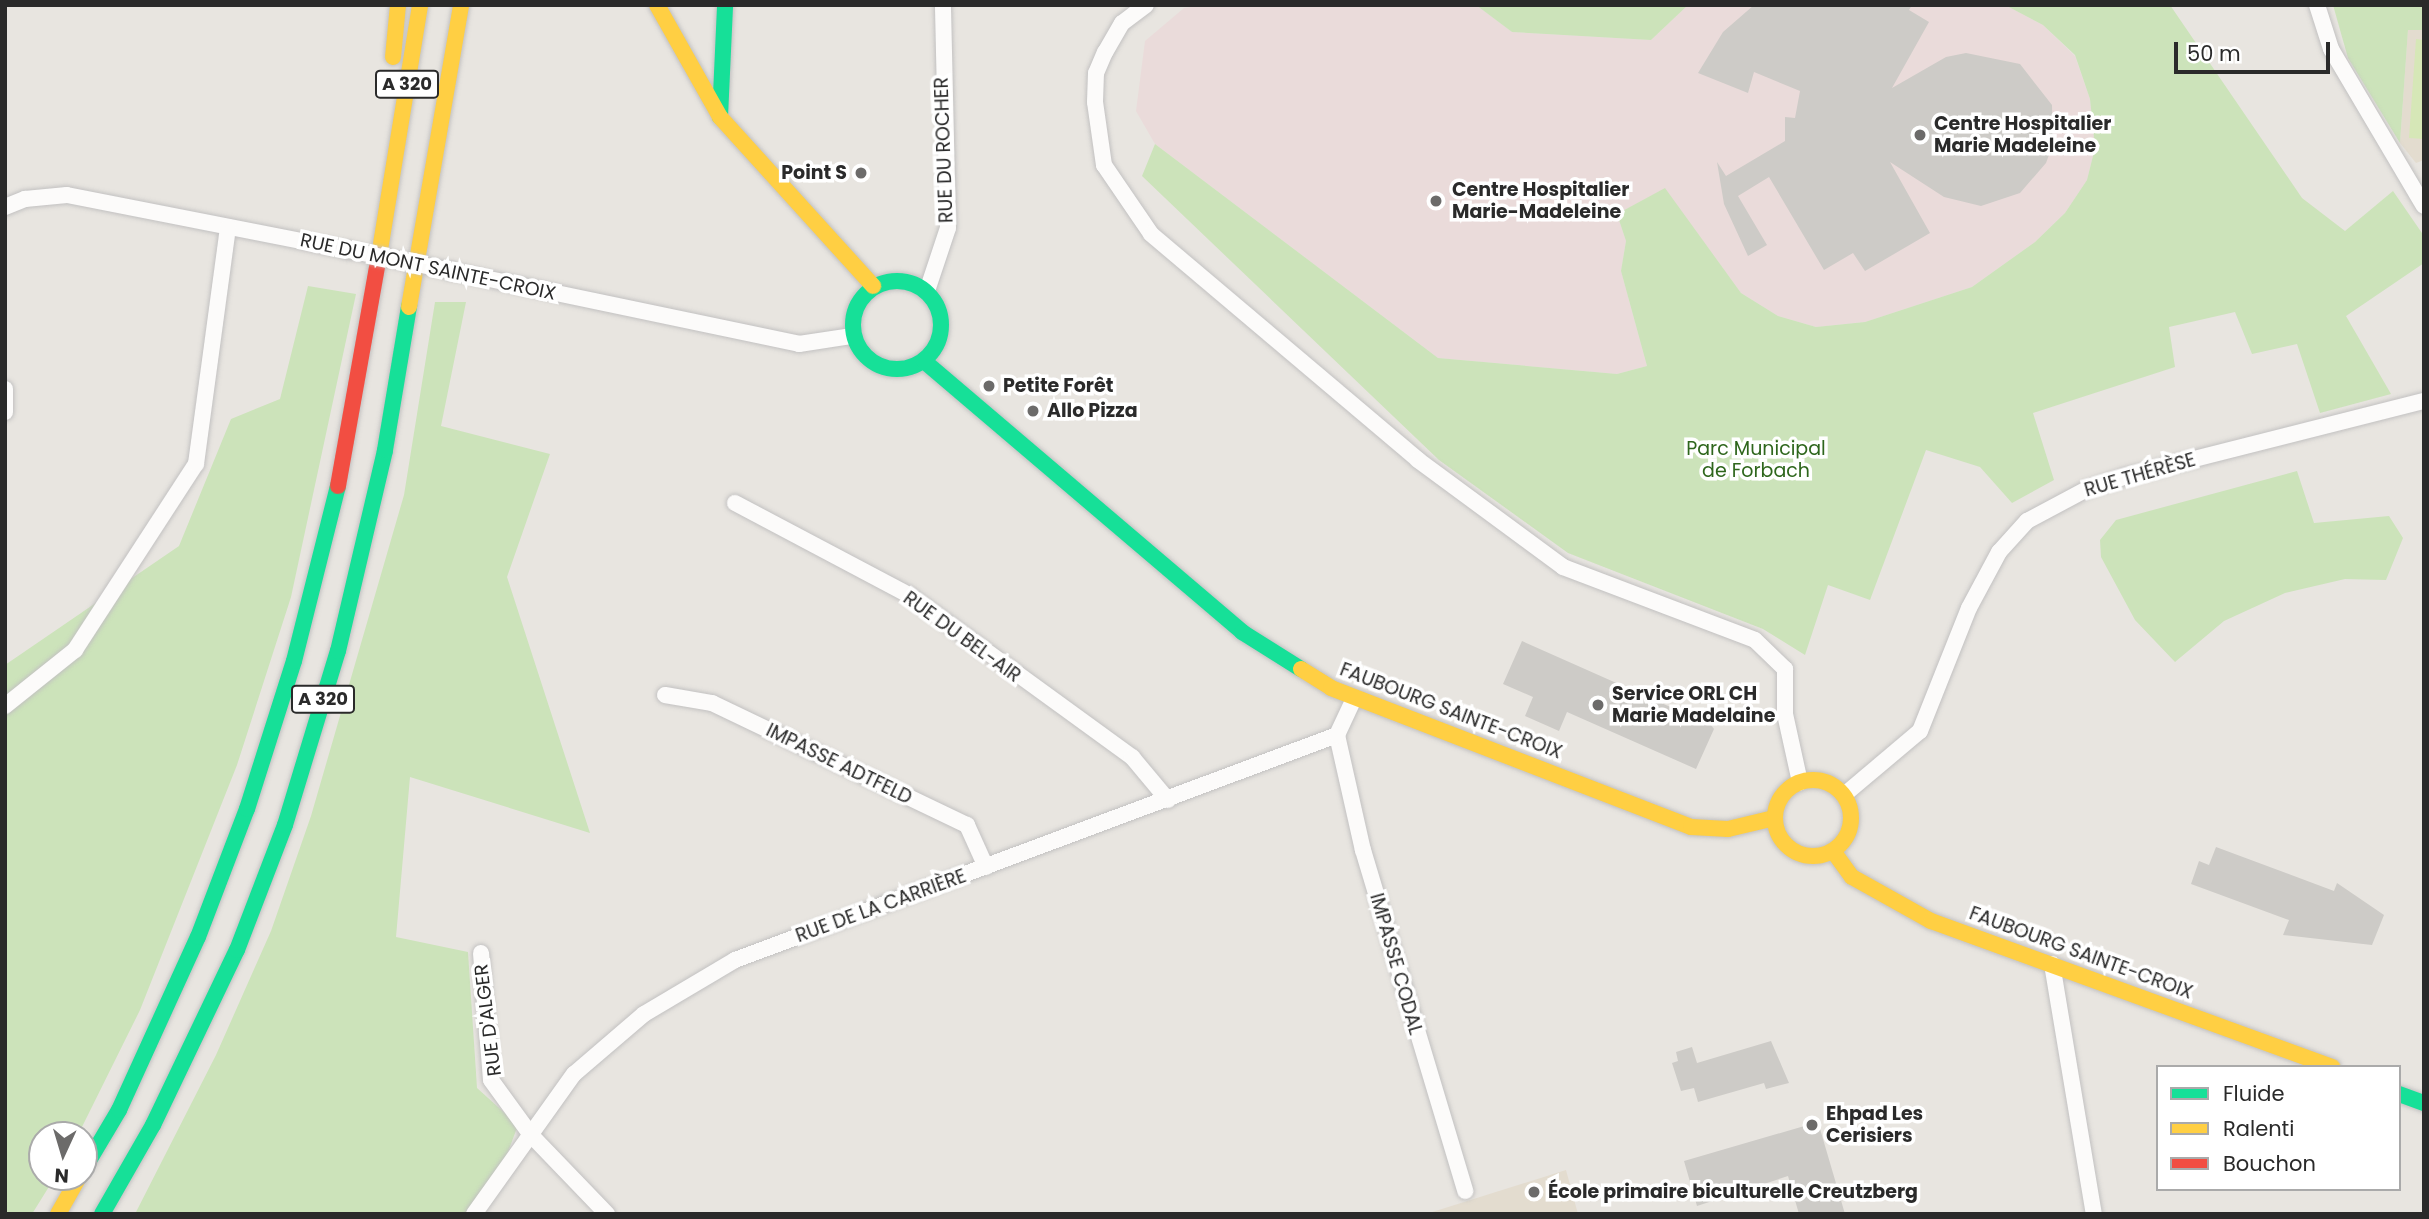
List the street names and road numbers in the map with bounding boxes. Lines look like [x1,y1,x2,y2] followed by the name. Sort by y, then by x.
[374,70,440,98] road number: A 320
[930,77,958,223] street label: RUE DU ROCHER
[298,229,558,305] street label: RUE DU MONT SAINTE-CROIX
[2082,448,2198,502] street label: RUE THÉRÈSE
[899,587,1025,687] street label: RUE DU BEL-AIR
[1337,658,1565,764] street label: FAUBOURG SAINTE-CROIX
[290,684,356,714] road number: A 320
[762,719,916,809] street label: IMPASSE ADTFELD
[793,865,969,947] street label: RUE DE LA CARRIÈRE
[1365,891,1427,1037] street label: IMPASSE CODAL
[1966,902,2196,1004] street label: FAUBOURG SAINTE-CROIX
[470,963,506,1077] street label: RUE D'ALGER

